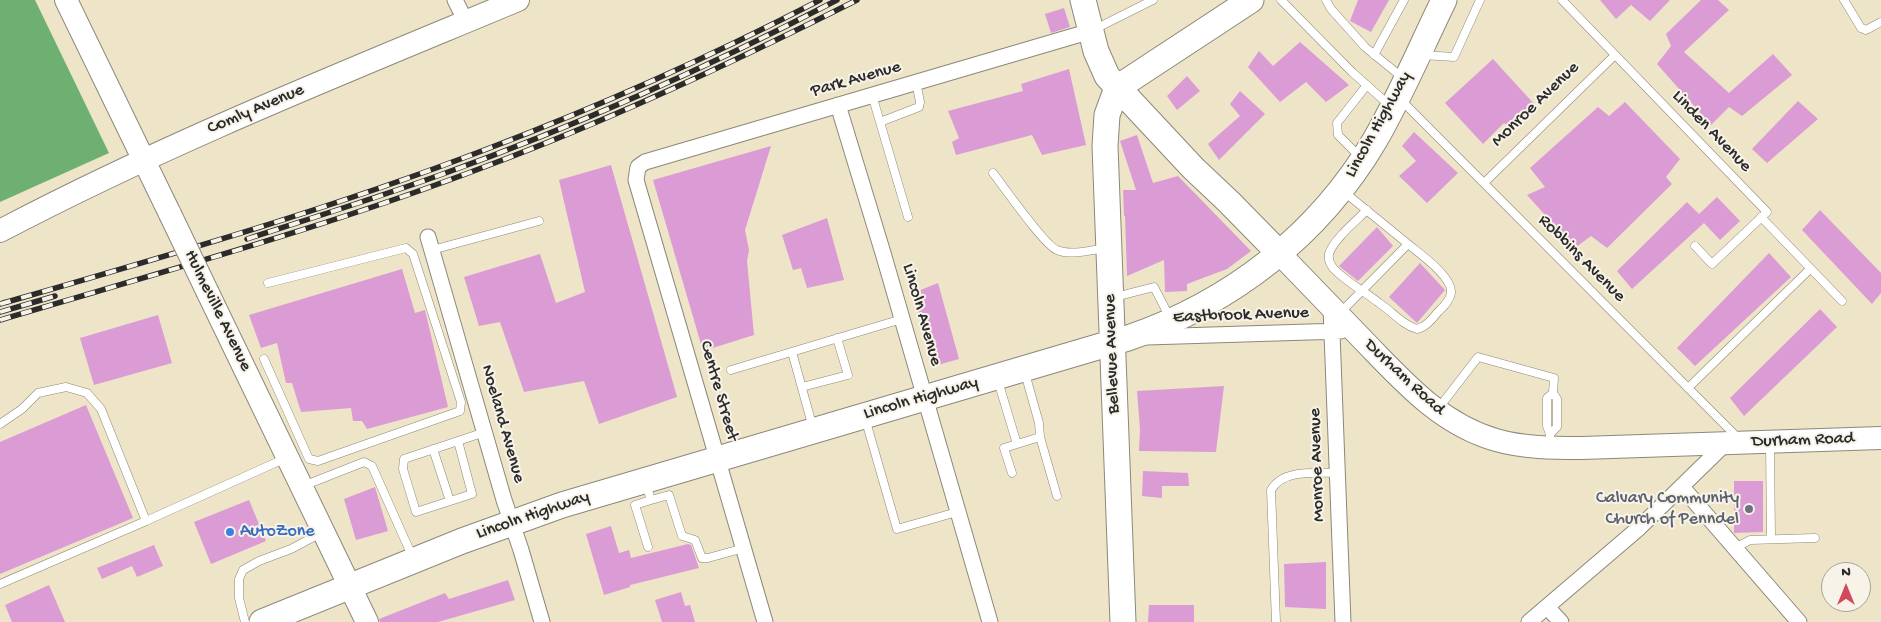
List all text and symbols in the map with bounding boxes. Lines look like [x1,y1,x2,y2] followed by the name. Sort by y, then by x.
[808,57,904,103] street label: Park Avenue
[1488,58,1584,152] street label: Monroe Avenue
[1341,68,1417,182] street label: Lincoln Highway
[204,80,308,140] street label: Comly Avenue
[1666,86,1756,178] street label: Linden Avenue
[1533,211,1629,307] street label: Robbins Avenue
[178,247,256,375] street label: Hulmeville Avenue
[896,261,946,369] street label: Lincoln Avenue
[1100,294,1126,414] street label: Bellevue Avenue
[1173,303,1309,329] street label: Eastbrook Avenue
[1359,335,1449,421] street label: Durham Road
[693,339,743,443] street label: Centre Street
[475,362,529,486] street label: Noeland Avenue
[861,372,981,426] street label: Lincoln Highway
[1305,408,1331,522] street label: Monroe Avenue
[1751,428,1855,454] street label: Durham Road
[474,487,592,545] street label: Lincoln Highway
[1596,488,1739,530] place label: Calvary Community Church of Penndel
[1743,503,1755,515] marker: Calvary Community Church of Penndel
[240,521,315,543] place label: AutoZone
[224,526,236,538] marker: AutoZone
[1821,562,1871,612] north arrow
[1841,564,1851,581] text: N

